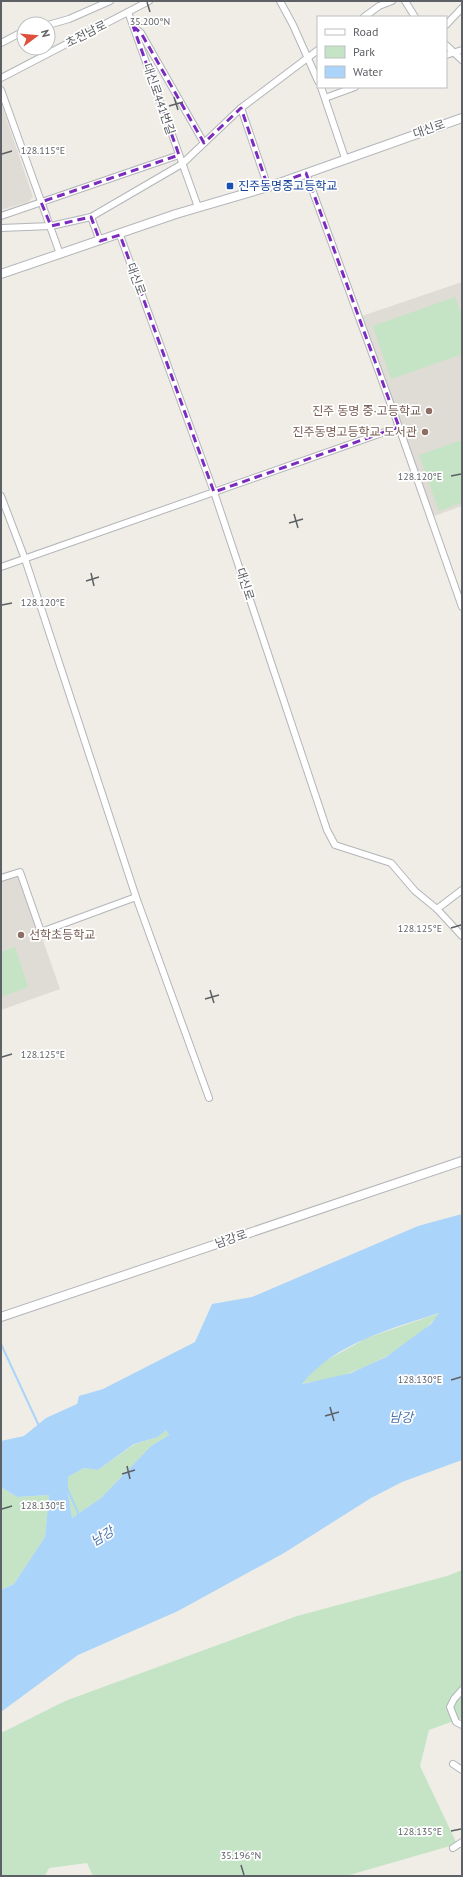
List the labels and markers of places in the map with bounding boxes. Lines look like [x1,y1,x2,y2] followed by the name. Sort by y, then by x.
[238,178,337,193] place label: 진주동명중고등학교
[225,181,235,191] marker: 진주동명중고등학교
[312,403,421,418] place label: 진주 동명 중·고등학교
[424,406,434,416] marker: 진주 동명 중·고등학교
[292,424,417,439] place label: 진주동명고등학교 도서관
[420,427,430,437] marker: 진주동명고등학교 도서관
[29,927,95,942] place label: 선학초등학교
[16,930,26,940] marker: 선학초등학교

